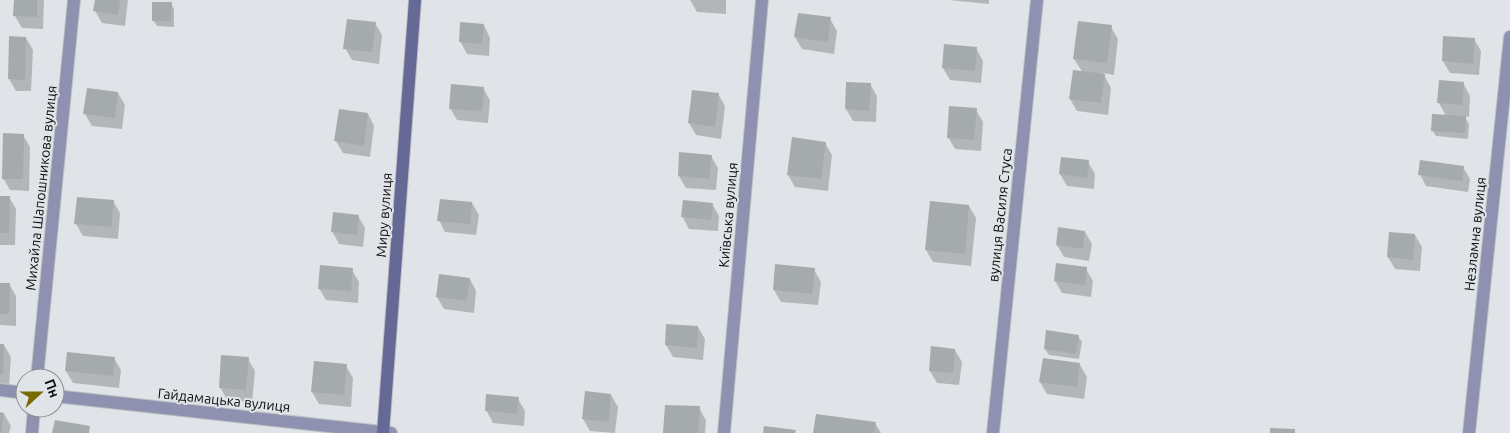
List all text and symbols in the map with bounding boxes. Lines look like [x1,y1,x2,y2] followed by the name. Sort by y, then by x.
[22,85,60,291] street label: Михайла Шапошникова вулиця
[985,147,1015,283] street label: вулиця Василя Стуса
[715,162,741,268] street label: Київська вулиця
[373,172,395,258] street label: Миру вулиця
[1461,176,1489,292] street label: Незламна вулиця
[15,368,65,418] north arrow
[41,377,63,400] text: Пн
[157,385,291,415] street label: Гайдамацька вулиця

